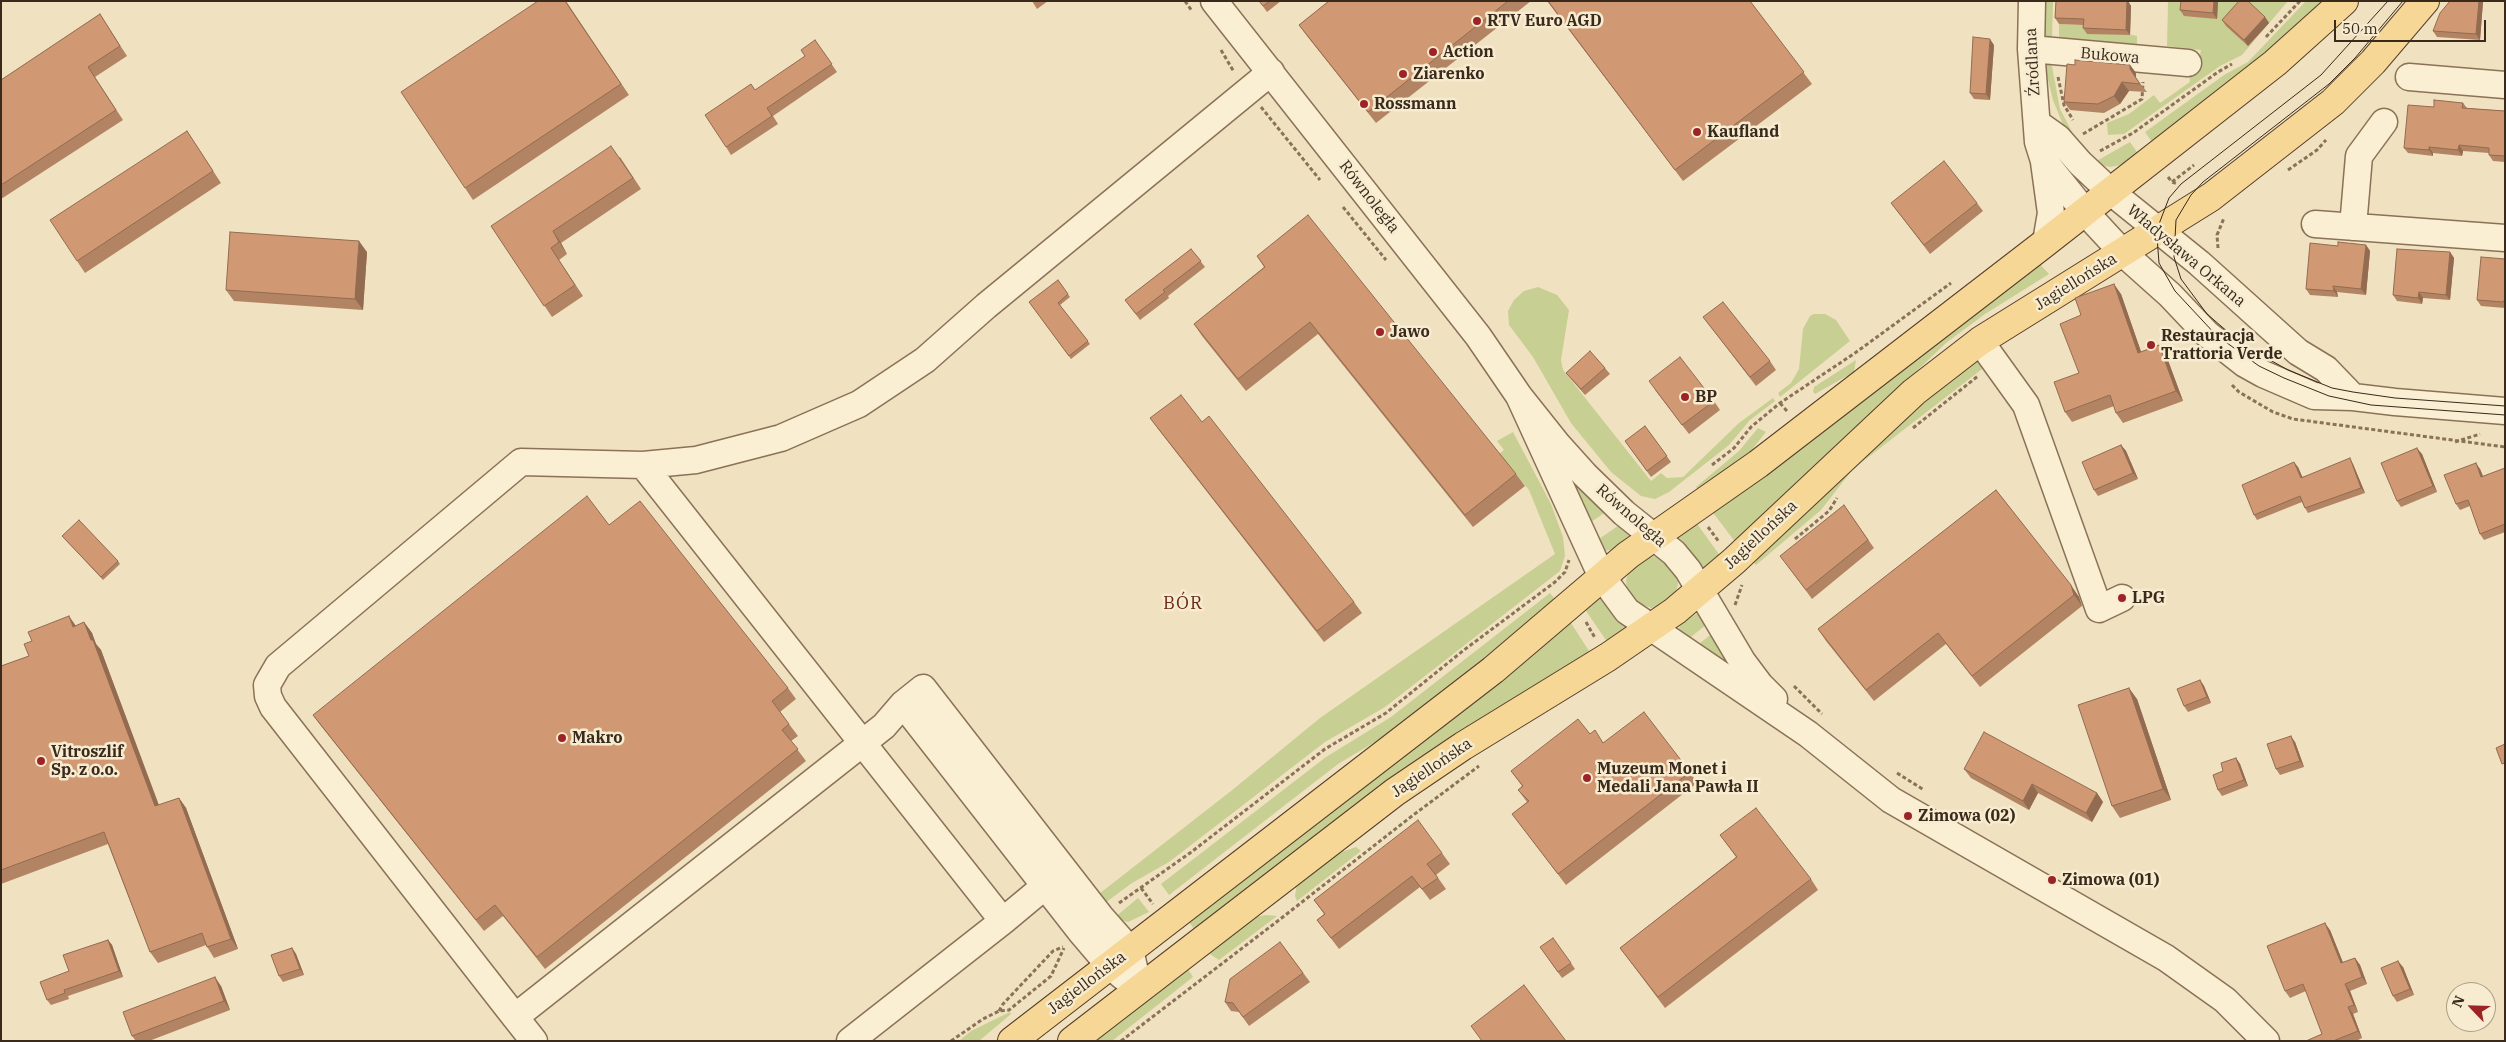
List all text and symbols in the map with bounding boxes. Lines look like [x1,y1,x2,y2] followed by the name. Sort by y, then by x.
[2336,10,2488,42] scale bar
[1487,11,1602,31] place label: RTV Euro AGD
[1471,15,1483,27] marker: RTV Euro AGD
[2342,19,2378,38] text: 50 m
[2022,27,2044,97] street label: Źródlana
[1443,42,1494,62] place label: Action
[2080,44,2140,68] street label: Bukowa
[1427,46,1439,58] marker: Action
[1413,64,1484,84] place label: Ziarenko
[1397,68,1409,80] marker: Ziarenko
[1374,94,1457,114] place label: Rossmann
[1358,98,1370,110] marker: Rossmann
[1707,122,1779,142] place label: Kaufland
[1691,126,1703,138] marker: Kaufland
[1335,157,1403,237] street label: Równoległa
[2123,201,2249,311] street label: Władysława Orkana
[2032,249,2120,315] street label: Jagiellońska
[1390,322,1430,342] place label: Jawo
[1374,326,1386,338] marker: Jawo
[2161,326,2283,364] place label: Restauracja Trattoria Verde
[2145,339,2157,351] marker: Restauracja Trattoria Verde
[1695,387,1717,407] place label: BP
[1679,391,1691,403] marker: BP
[1592,480,1670,552] street label: Równoległa
[1720,496,1802,574] street label: Jagiellońska
[2132,588,2165,608] place label: LPG
[2116,592,2128,604] marker: LPG
[1163,593,1203,615] district label: BÓR
[572,728,623,748] place label: Makro
[556,732,568,744] marker: Makro
[1388,734,1476,802] street label: Jagiellońska
[51,742,123,780] place label: Vitroszlif Sp. z o.o.
[35,755,47,767] marker: Vitroszlif Sp. z o.o.
[1597,759,1759,797] place label: Muzeum Monet i Medali Jana Pawła II
[1581,772,1593,784] marker: Muzeum Monet i Medali Jana Pawła II
[1918,806,2015,826] place label: Zimowa (02)
[1902,810,1914,822] marker: Zimowa (02)
[2062,870,2159,890] place label: Zimowa (01)
[2046,874,2058,886] marker: Zimowa (01)
[1044,947,1130,1019] street label: Jagiellońska
[2446,982,2496,1032] north arrow
[2448,993,2469,1010] text: N

